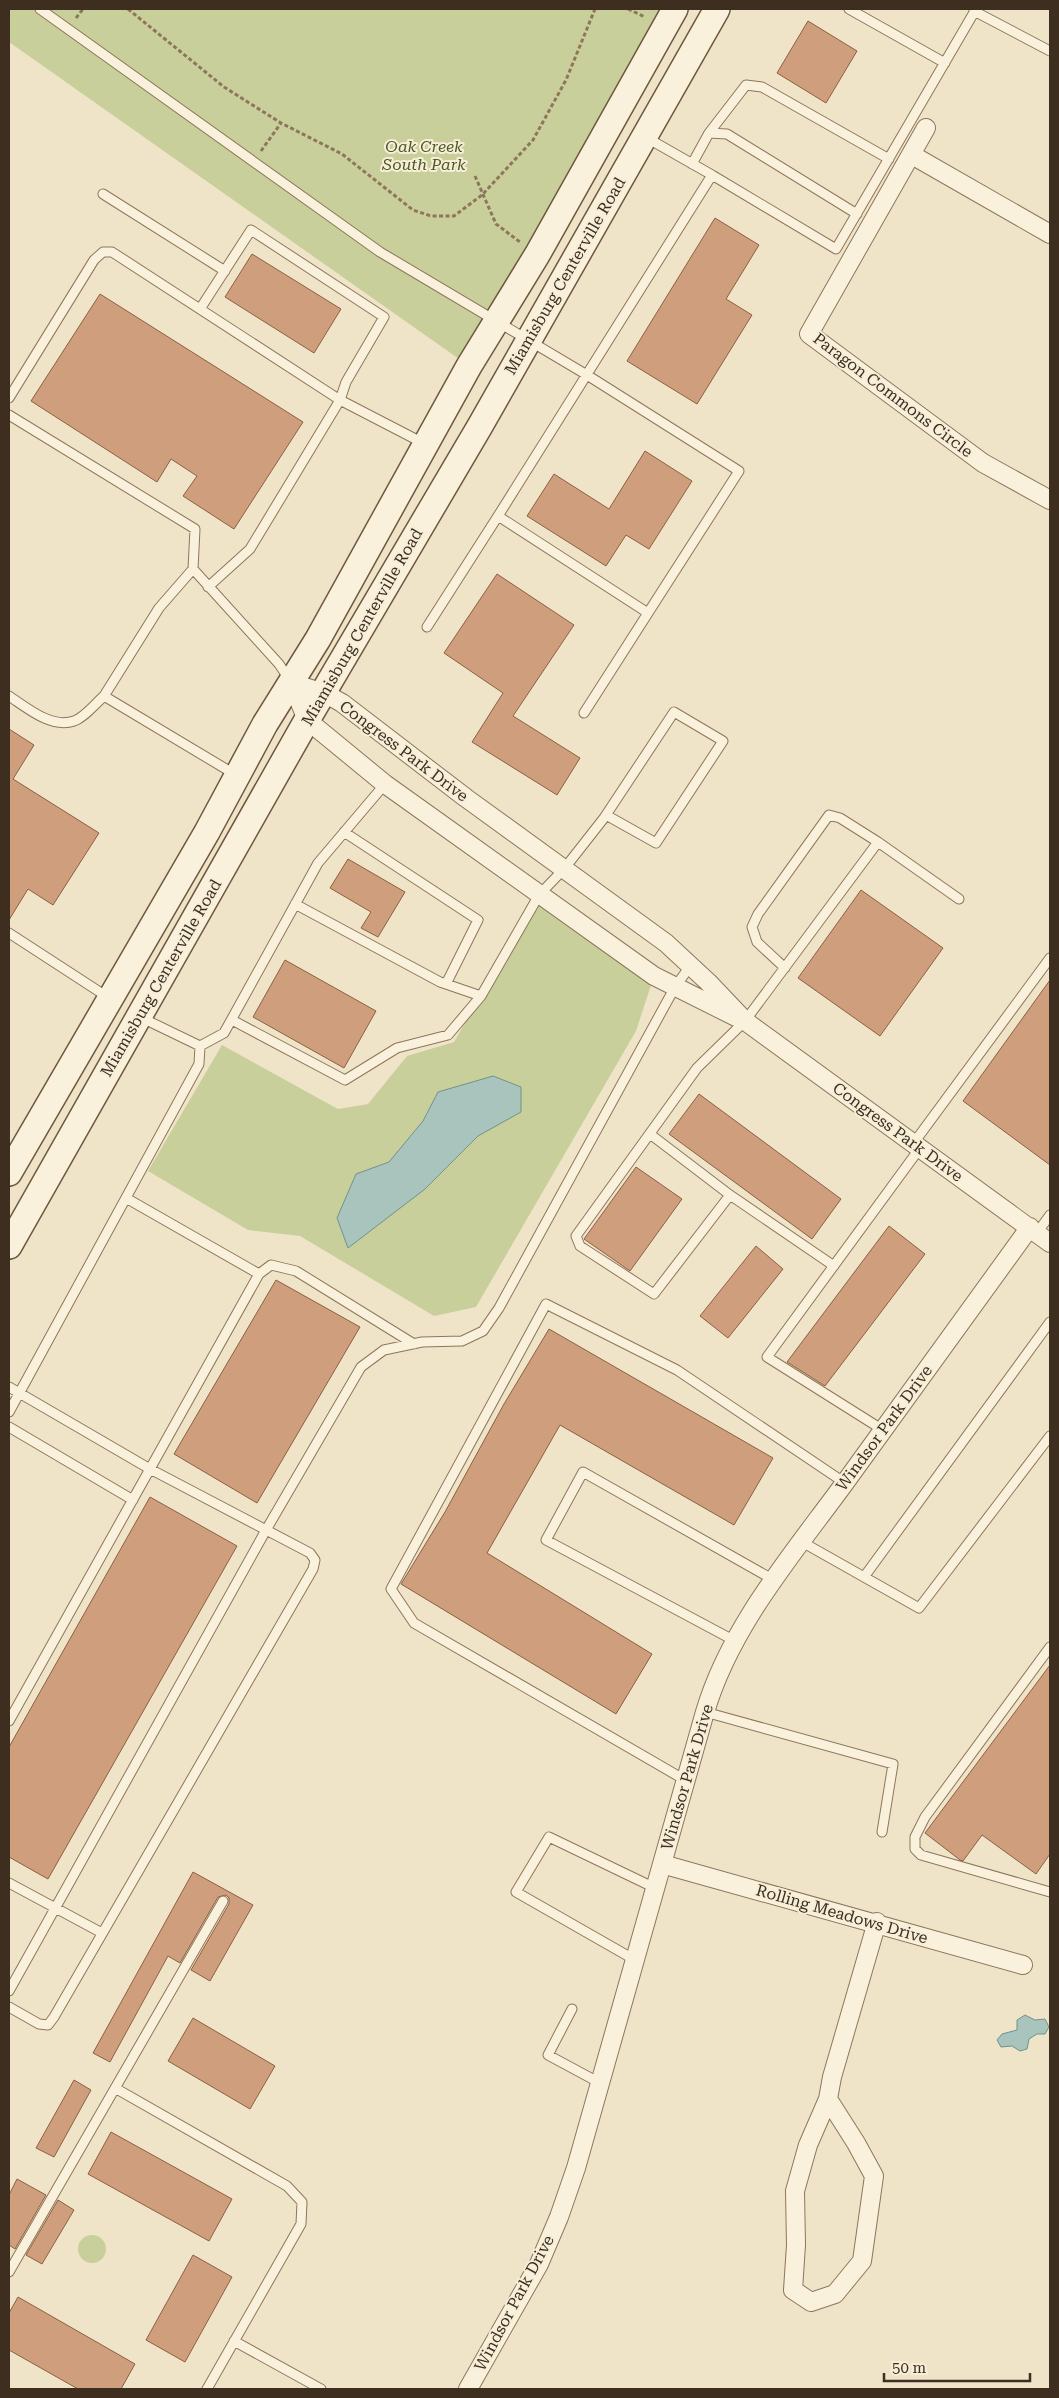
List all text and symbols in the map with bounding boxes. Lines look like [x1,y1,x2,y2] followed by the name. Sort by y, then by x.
[381,137,466,174] park label: Oak Creek South Park
[501,174,629,378] street label: Miamisburg Centerville Road
[810,329,977,461] street label: Paragon Commons Circle
[298,525,426,729] street label: Miamisburg Centerville Road
[336,696,472,806] street label: Congress Park Drive
[97,876,225,1080] street label: Miamisburg Centerville Road
[829,1078,967,1186] street label: Congress Park Drive
[832,1361,936,1495] street label: Windsor Park Drive
[657,1702,717,1852] street label: Windsor Park Drive
[754,1880,930,1948] street label: Rolling Meadows Drive
[470,2232,558,2374] street label: Windsor Park Drive
[884,2350,1030,2382] scale bar
[892,2359,927,2377] text: 50 m

